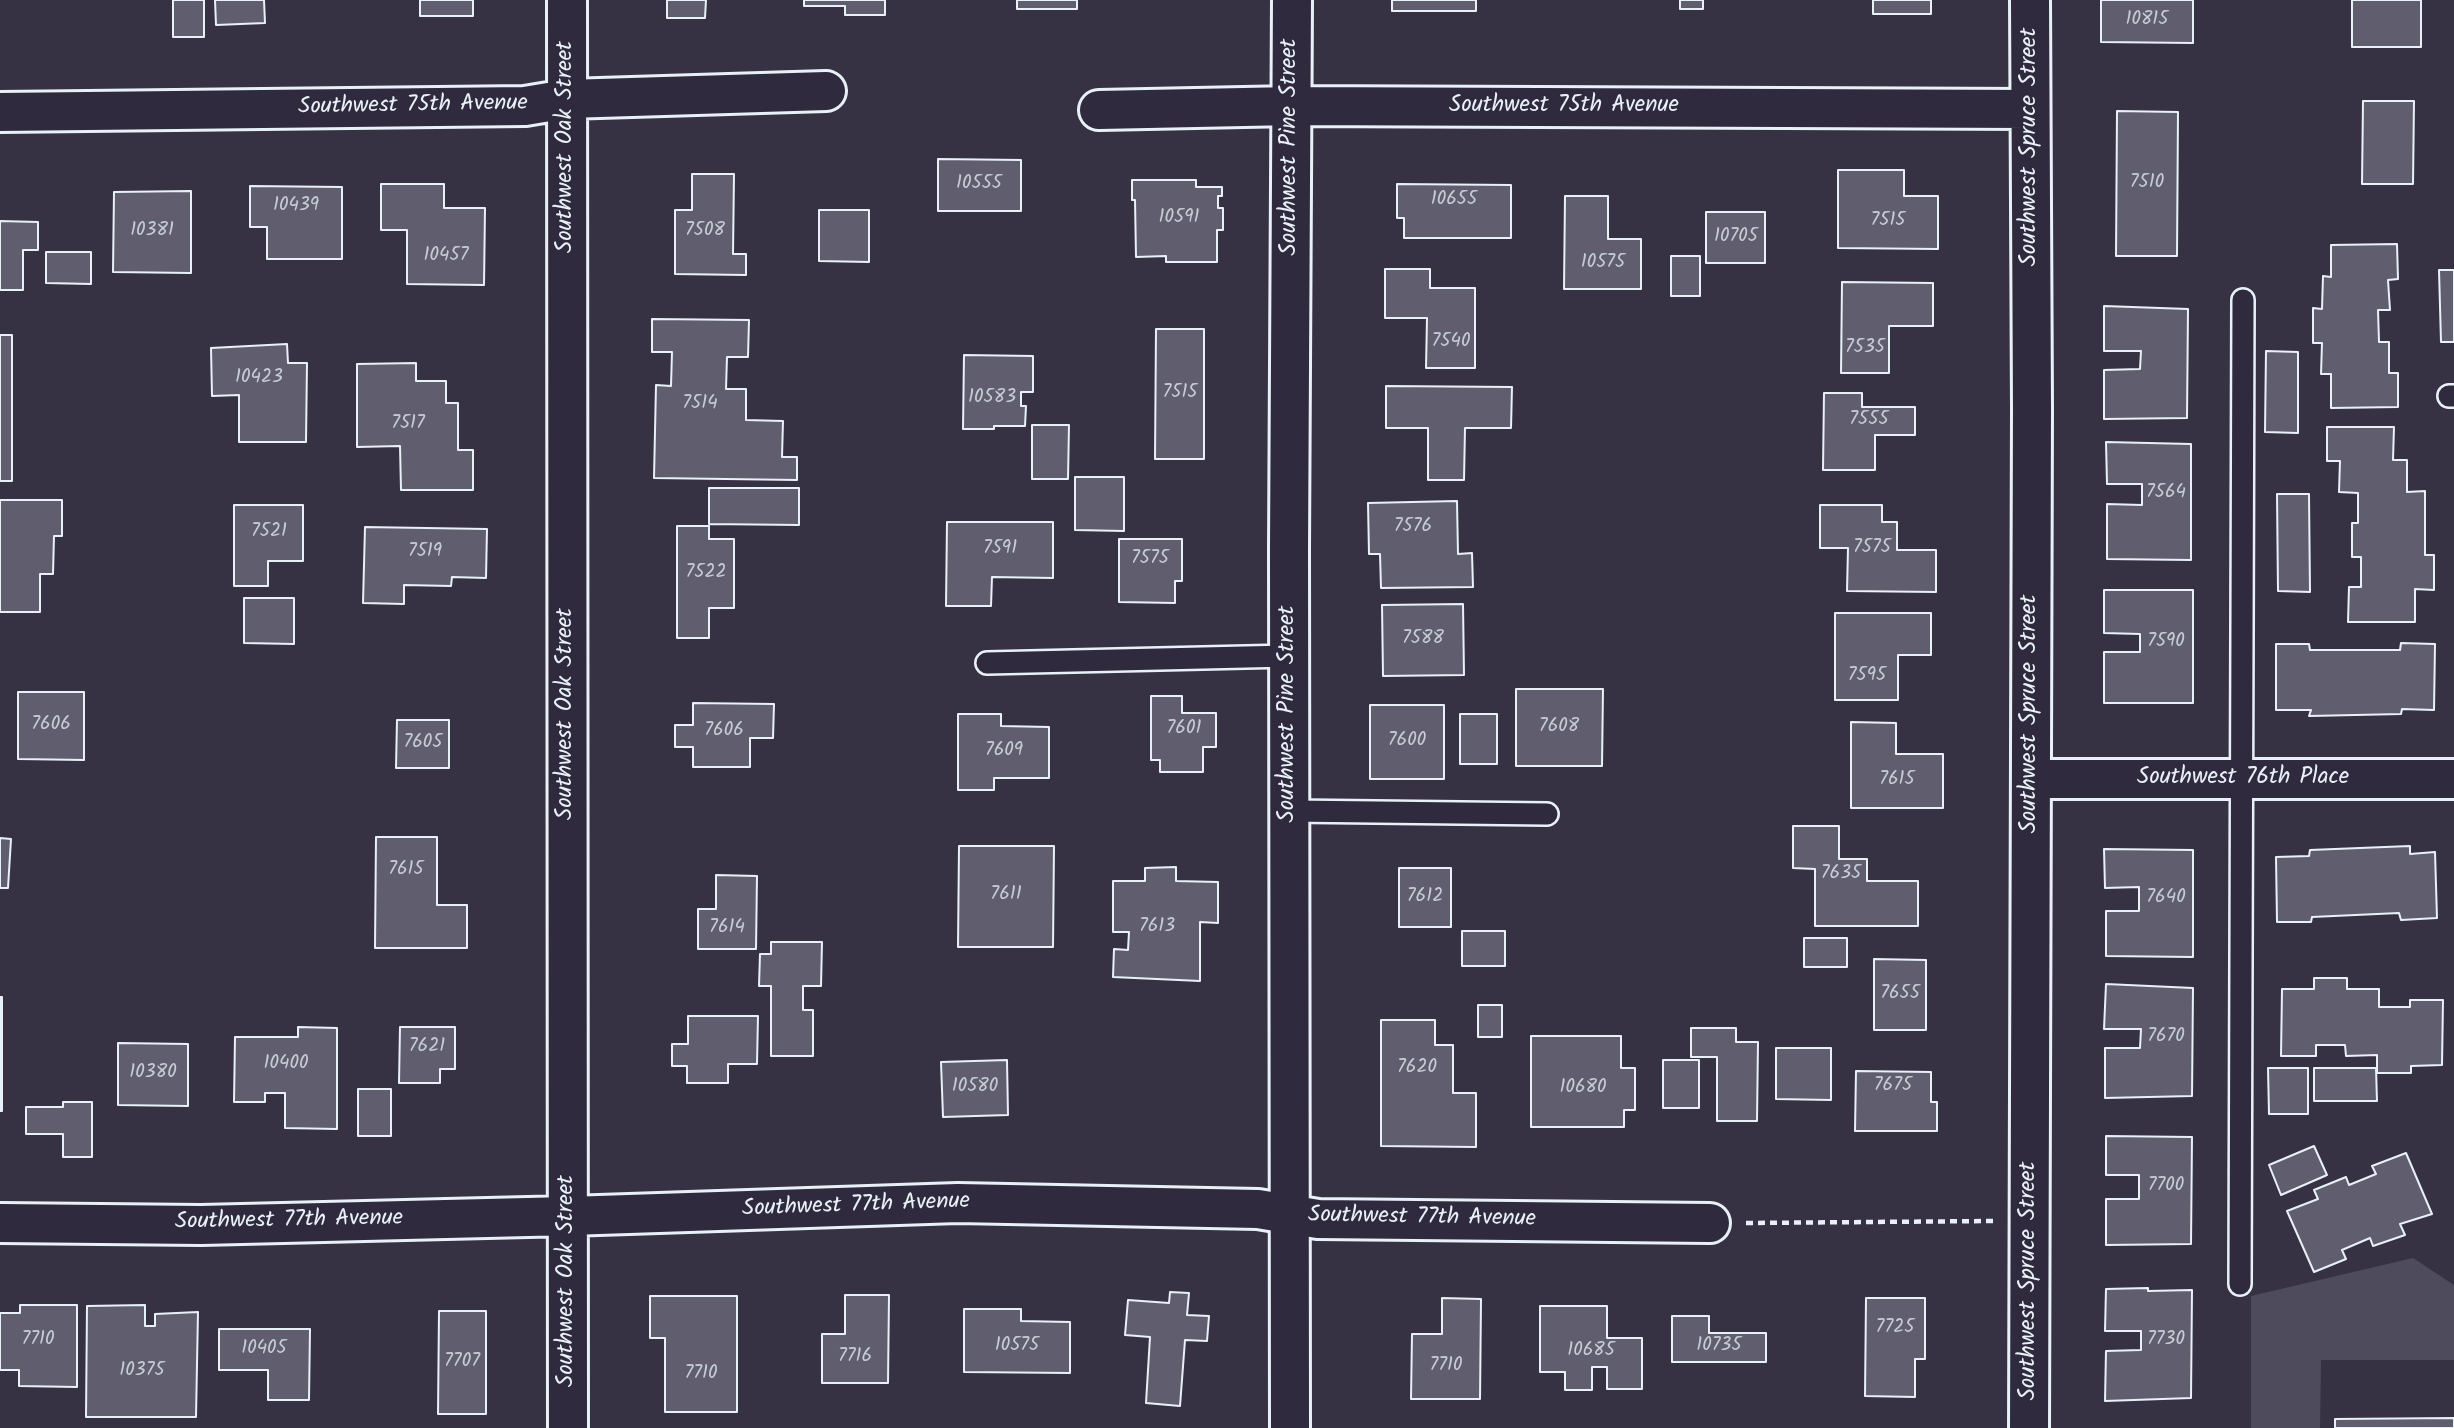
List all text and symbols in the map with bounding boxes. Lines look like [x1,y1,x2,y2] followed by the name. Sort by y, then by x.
[2125,10,2169,32] house number: 10815
[2017,28,2045,266] street label: Southwest Spruce Street
[1277,39,1305,255] street label: Southwest Pine Street
[553,41,581,253] street label: Southwest Oak Street
[298,91,528,123] street label: Southwest 75th Avenue
[1449,93,1679,121] street label: Southwest 75th Avenue
[2130,173,2164,195] house number: 7510
[956,174,1002,196] house number: 10555
[1431,190,1477,212] house number: 10655
[273,196,319,218] house number: 10439
[1159,208,1199,230] house number: 10591
[1870,211,1906,233] house number: 7515
[130,221,174,243] house number: 10381
[685,221,725,243] house number: 7508
[1714,227,1758,249] house number: 10705
[424,246,468,268] house number: 10457
[1581,253,1625,275] house number: 10575
[1432,332,1470,354] house number: 7540
[1845,338,1885,360] house number: 7535
[235,368,283,390] house number: 10423
[1162,383,1198,405] house number: 7515
[968,388,1016,410] house number: 10583
[682,394,718,416] house number: 7514
[1849,410,1889,432] house number: 7555
[391,414,425,436] house number: 7517
[2146,483,2186,505] house number: 7564
[1394,517,1432,539] house number: 7576
[251,522,287,544] house number: 7521
[1853,538,1891,560] house number: 7575
[983,539,1017,561] house number: 7591
[408,542,442,564] house number: 7519
[1131,549,1169,571] house number: 7575
[685,563,727,585] house number: 7522
[2017,595,2045,833] street label: Southwest Spruce Street
[1275,606,1303,822] street label: Southwest Pine Street
[553,608,581,820] street label: Southwest Oak Street
[1402,629,1444,651] house number: 7588
[2147,632,2185,654] house number: 7590
[1848,666,1886,688] house number: 7595
[31,715,71,737] house number: 7606
[1539,717,1579,739] house number: 7608
[1167,719,1201,741] house number: 7601
[704,721,744,743] house number: 7606
[1388,731,1426,753] house number: 7600
[403,733,443,755] house number: 7605
[985,741,1023,763] house number: 7609
[2137,765,2349,793] street label: Southwest 76th Place
[1879,770,1915,792] house number: 7615
[388,860,424,882] house number: 7615
[1821,864,1861,886] house number: 7635
[990,885,1022,907] house number: 7611
[1407,887,1443,909] house number: 7612
[2146,888,2186,910] house number: 7640
[1139,917,1175,939] house number: 7613
[709,918,745,940] house number: 7614
[1880,984,1920,1006] house number: 7655
[2147,1027,2185,1049] house number: 7670
[409,1037,445,1059] house number: 7621
[264,1054,308,1076] house number: 10400
[1397,1058,1437,1080] house number: 7620
[129,1063,177,1085] house number: 10380
[1874,1076,1912,1098] house number: 7675
[952,1077,998,1099] house number: 10580
[1560,1078,1606,1100] house number: 10680
[2016,1162,2044,1400] street label: Southwest Spruce Street
[554,1175,582,1387] street label: Southwest Oak Street
[2148,1176,2184,1198] house number: 7700
[742,1189,970,1225] street label: Southwest 77th Avenue
[1308,1203,1536,1235] street label: Southwest 77th Avenue
[175,1206,403,1238] street label: Southwest 77th Avenue
[1876,1318,1914,1340] house number: 7725
[22,1330,54,1352] house number: 7710
[2147,1330,2185,1352] house number: 7730
[995,1336,1039,1358] house number: 10575
[1696,1336,1742,1358] house number: 10735
[241,1339,287,1361] house number: 10405
[1567,1341,1615,1363] house number: 10685
[838,1347,872,1369] house number: 7716
[444,1352,480,1374] house number: 7707
[1430,1356,1462,1378] house number: 7710
[119,1361,165,1383] house number: 10375
[685,1364,717,1386] house number: 7710

